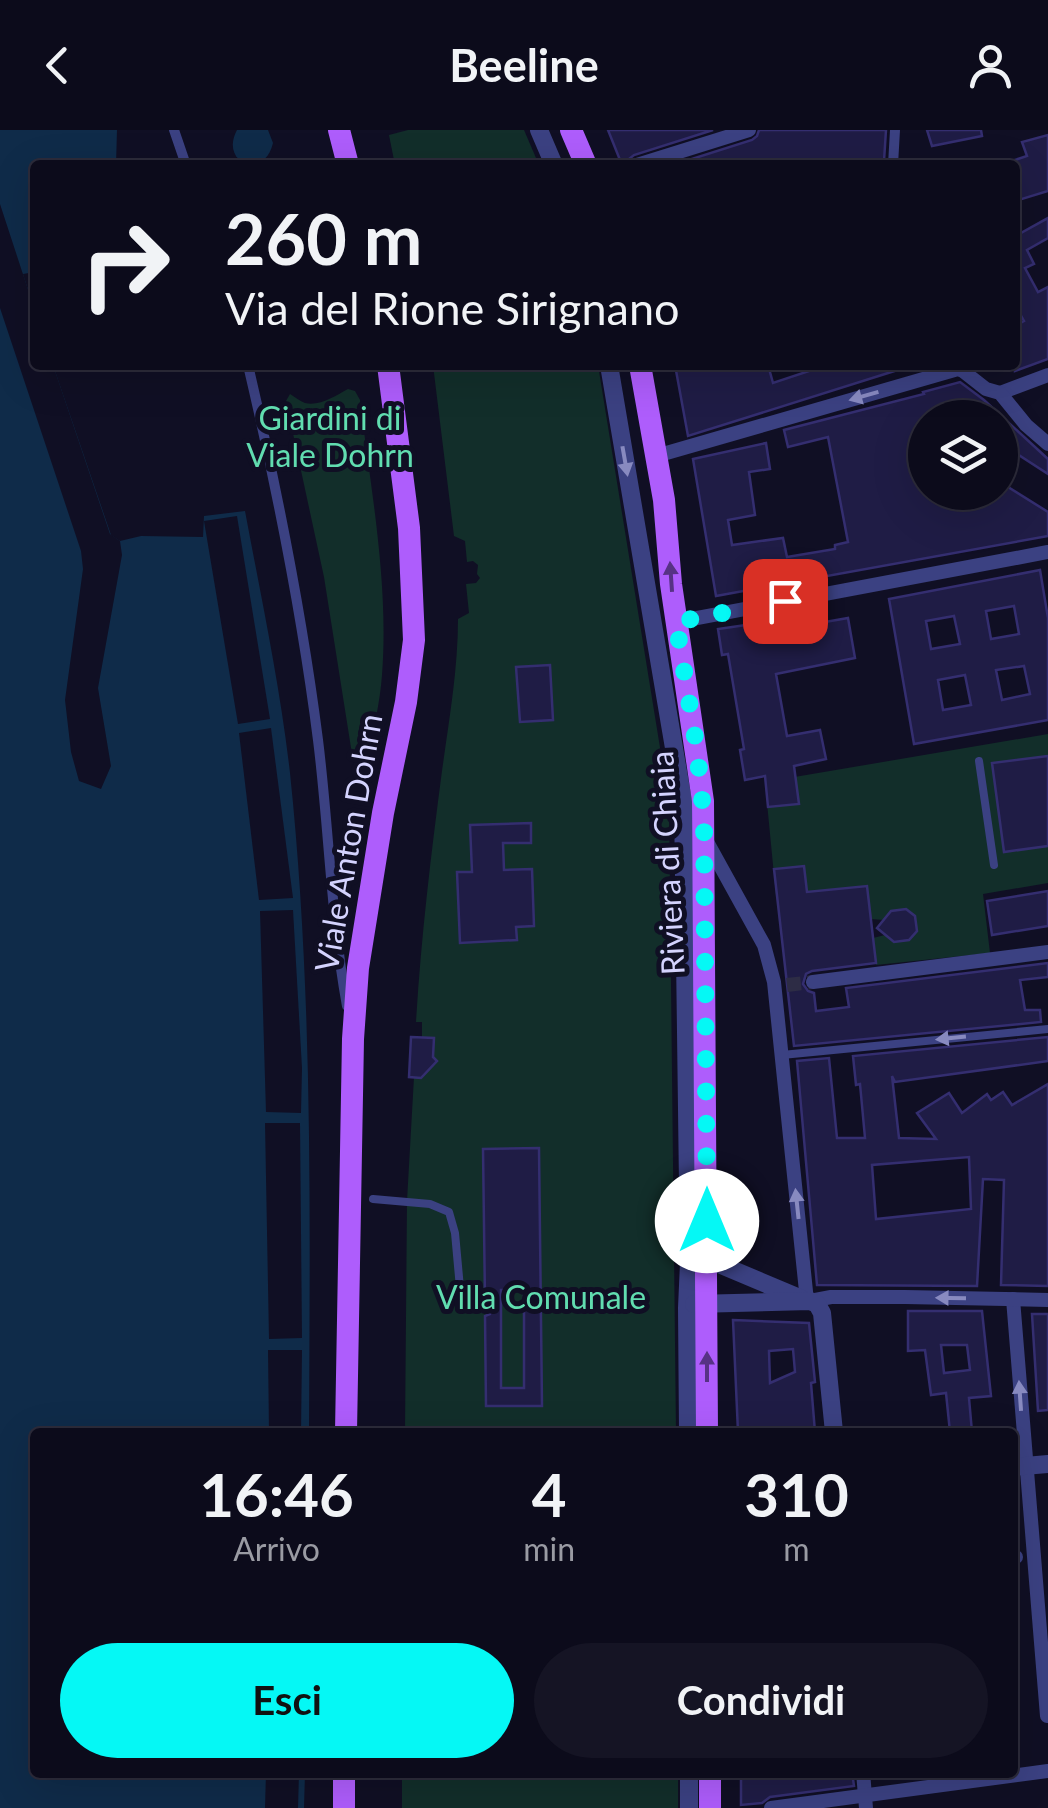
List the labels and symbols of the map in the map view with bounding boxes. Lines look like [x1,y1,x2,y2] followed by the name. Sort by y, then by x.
[848,389,879,404] one-way arrow
[246,398,414,474] park label: Giardini di Viale Dohrn
[618,446,633,477] one-way arrow
[743,559,828,644] pin
[663,561,679,593] one-way arrow
[306,711,389,975] street label: Viale Anton Dohrn
[641,750,692,976] street label: Riviera di Chiaia
[935,1031,966,1047] one-way arrow
[655,1169,759,1273] position arrow
[789,1188,805,1220] one-way arrow
[436,1277,646,1316] park label: Villa Comunale
[934,1290,966,1306] one-way arrow
[699,1351,715,1383] one-way arrow
[1012,1379,1028,1411] one-way arrow

